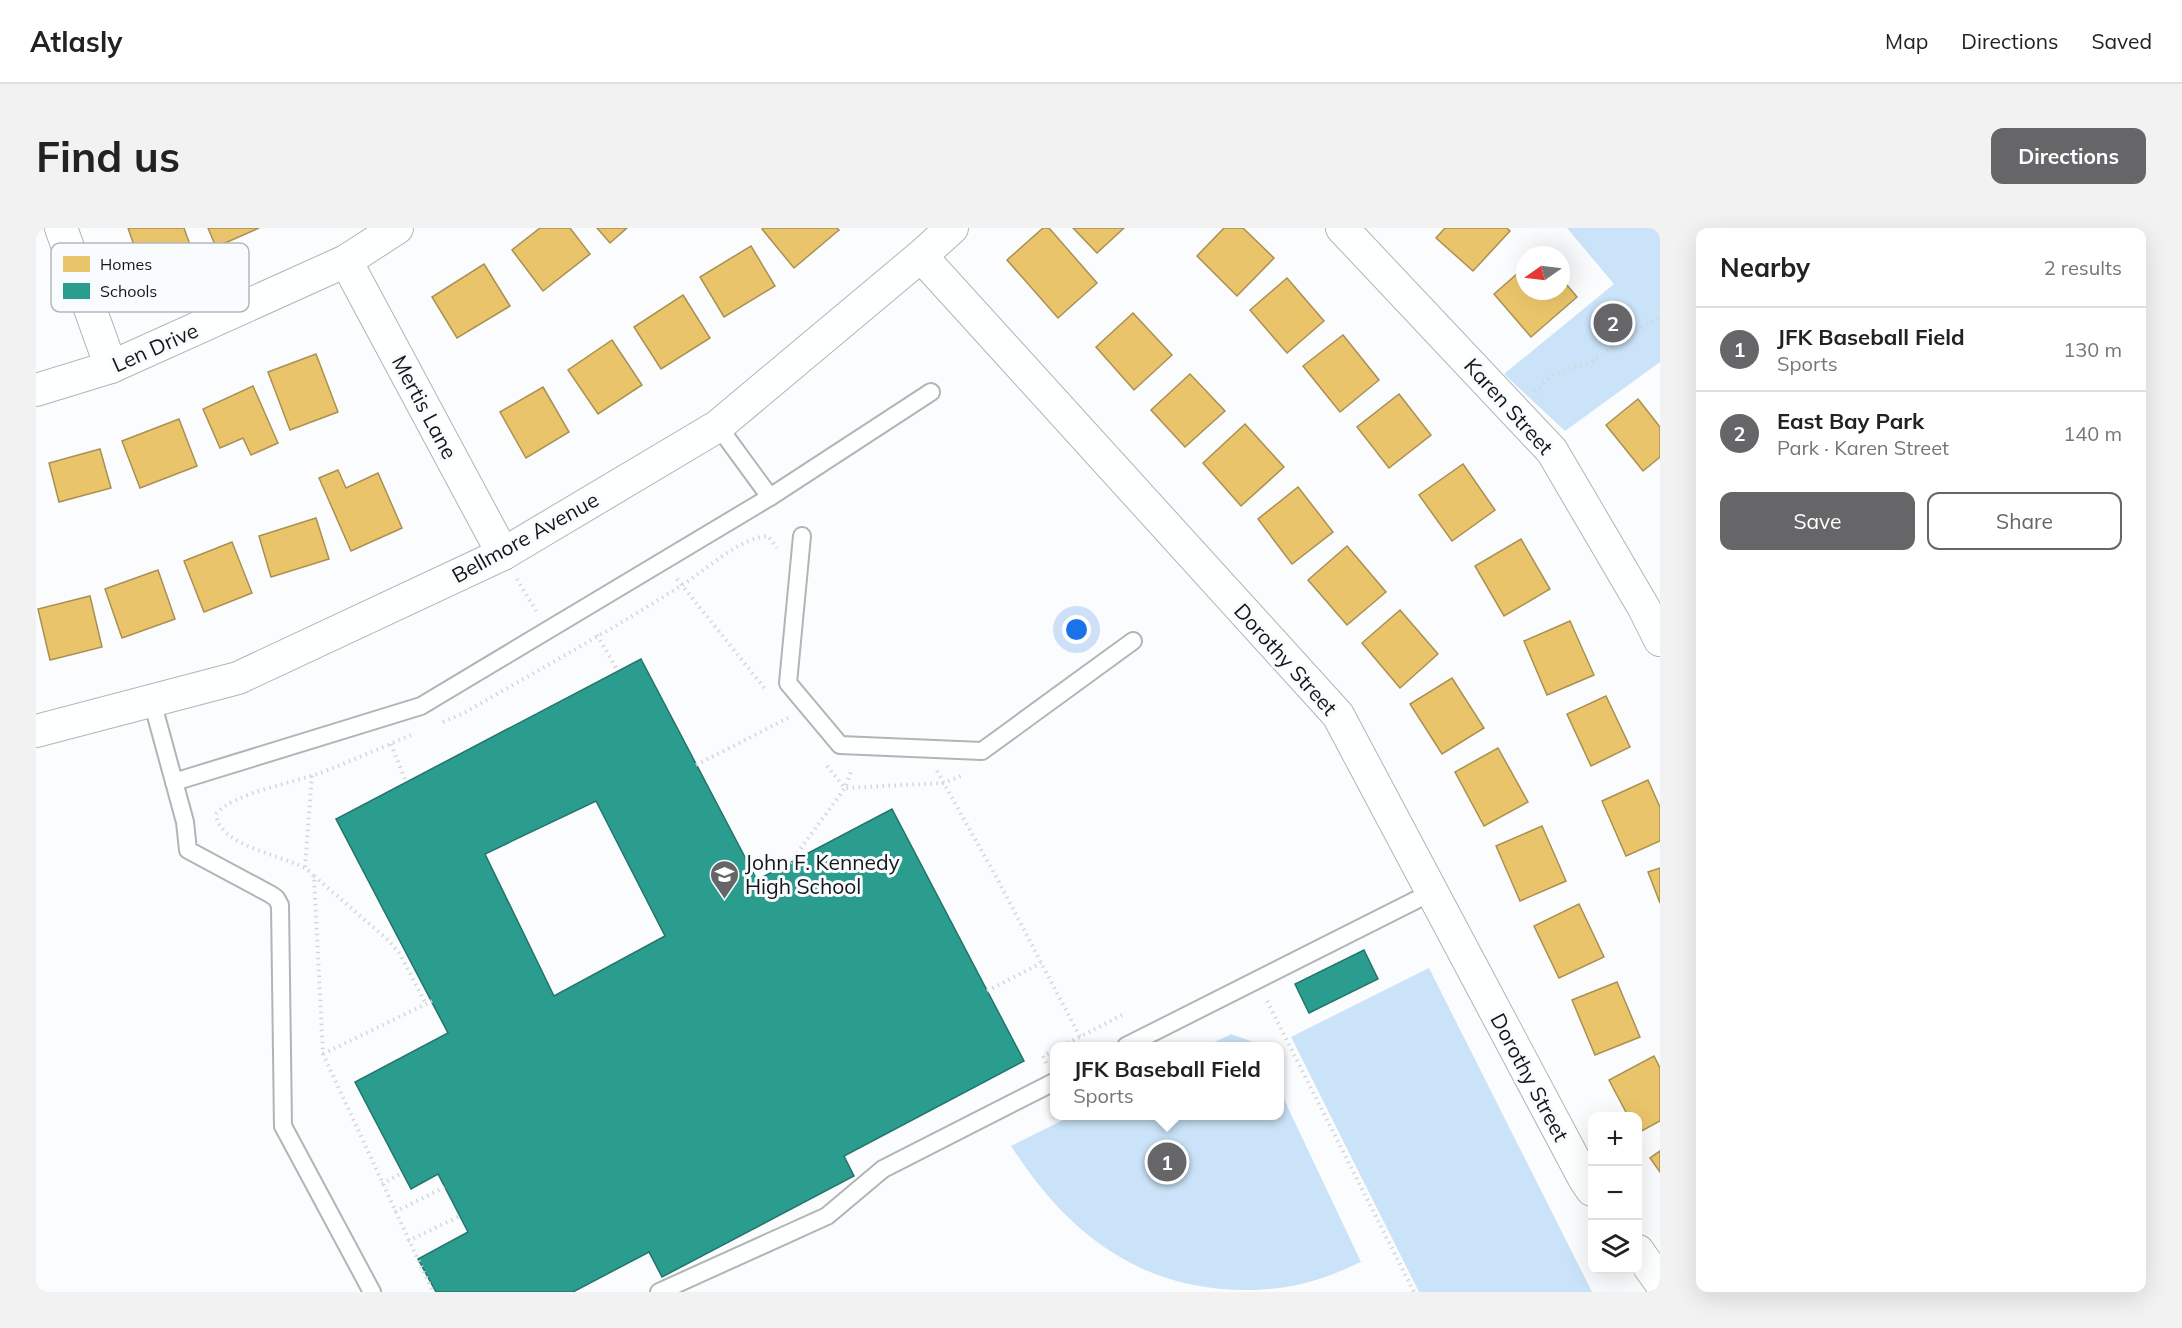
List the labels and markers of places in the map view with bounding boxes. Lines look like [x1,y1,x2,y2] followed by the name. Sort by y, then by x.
[1594,300,1632,346] pin: 2
[745,849,900,899] place label: John F. Kennedy High School
[708,858,740,900] school or university icon: John F. Kennedy High School
[1148,1140,1186,1184] pin: 1

